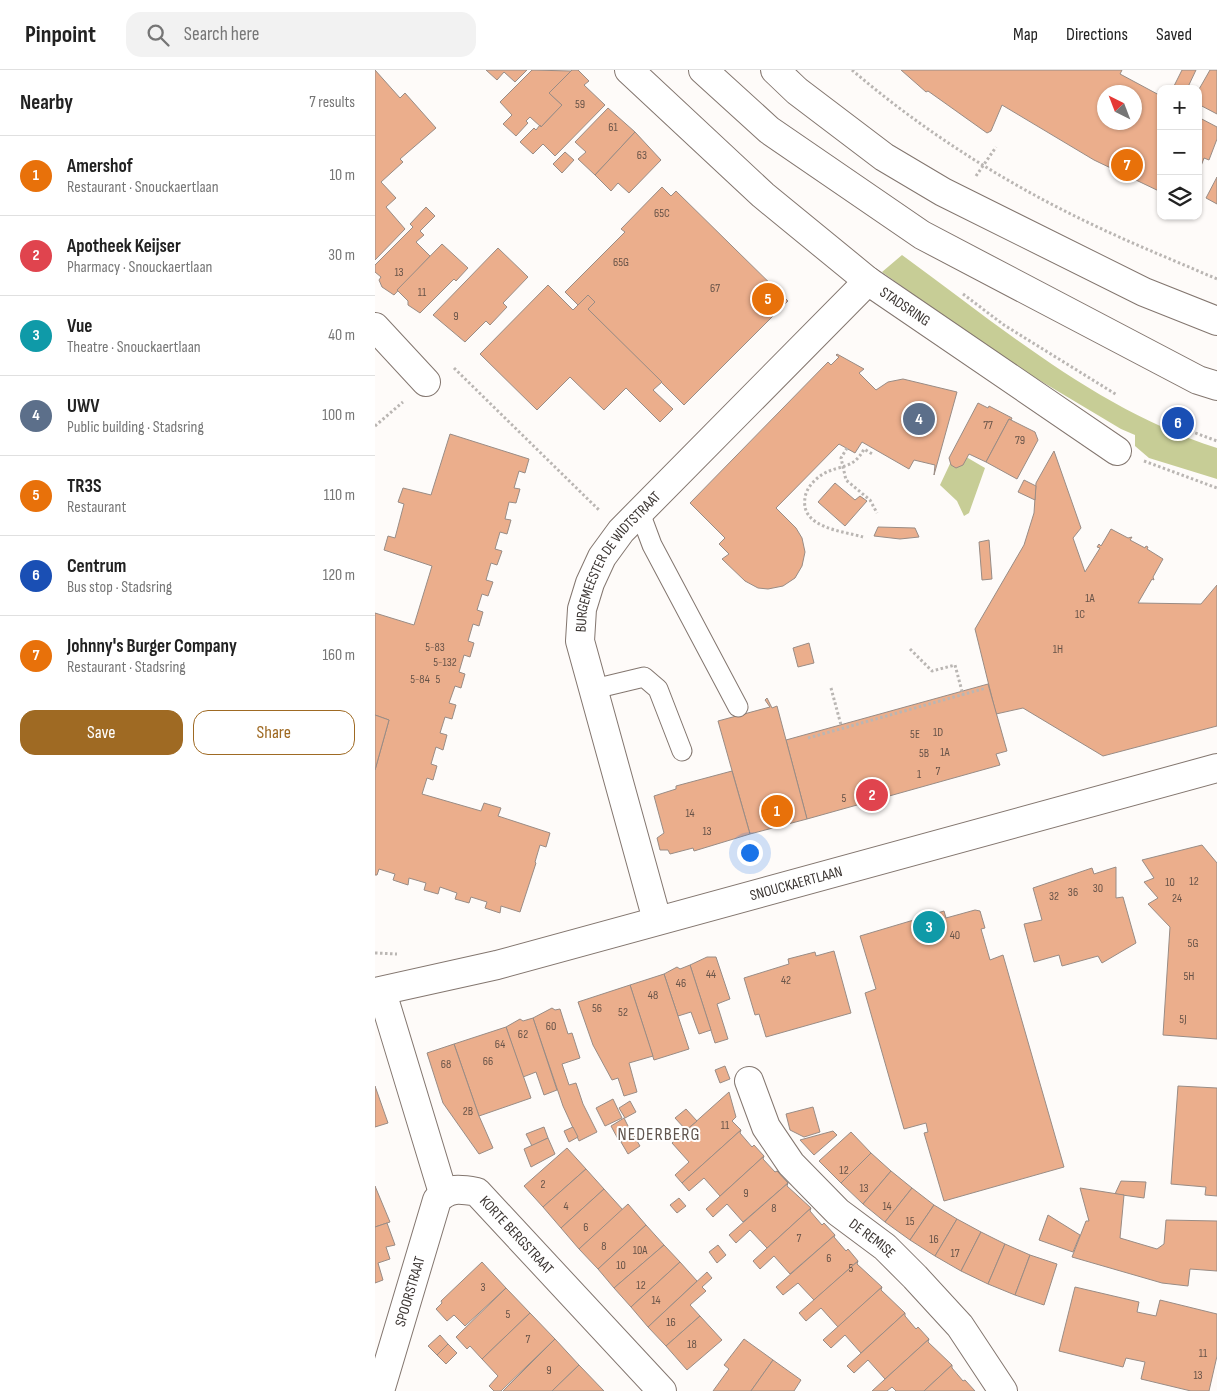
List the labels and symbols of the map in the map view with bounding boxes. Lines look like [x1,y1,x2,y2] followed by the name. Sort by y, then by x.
[1097,85,1142,130] north arrow
[575,97,585,112] house number: 59
[608,120,619,135] house number: 61
[1111,146,1143,184] pin: 7
[637,148,647,163] house number: 63
[654,206,670,221] house number: 65C
[613,255,629,270] house number: 65G
[394,265,404,280] house number: 13
[752,280,784,318] pin: 5
[710,281,720,296] house number: 67
[876,282,934,330] street label: STADSRING
[418,285,427,300] house number: 11
[453,309,459,324] house number: 9
[903,400,935,438] pin: 4
[1162,404,1194,442] pin: 6
[983,418,993,433] house number: 77
[1015,433,1025,448] house number: 79
[571,487,664,633] street label: BURGEMEESTER DE WIDTSTRAAT
[1085,591,1096,606] house number: 1A
[1075,607,1085,622] house number: 1C
[425,640,445,655] house number: 5-83
[1053,642,1063,657] house number: 1H
[433,655,457,670] house number: 5-132
[410,672,430,687] house number: 5-84
[436,672,441,687] house number: 5
[933,725,943,740] house number: 1D
[910,727,920,742] house number: 5E
[940,745,951,760] house number: 1A
[919,746,929,761] house number: 5B
[936,764,941,779] house number: 7
[917,767,922,782] house number: 1
[856,776,888,814] pin: 2
[842,791,847,806] house number: 5
[761,792,793,830] pin: 1
[685,806,695,821] house number: 14
[702,824,712,839] house number: 13
[737,840,763,866] your location
[748,861,844,905] street label: SNOUCKAERTLAAN
[1189,874,1199,889] house number: 12
[1165,875,1175,890] house number: 10
[1093,881,1103,896] house number: 30
[1068,885,1078,900] house number: 36
[1049,889,1059,904] house number: 32
[1172,891,1182,906] house number: 24
[913,908,945,946] pin: 3
[950,928,960,943] house number: 40
[1188,936,1198,951] house number: 5G
[706,967,716,982] house number: 44
[1184,969,1194,984] house number: 5H
[781,973,791,988] house number: 42
[676,976,686,991] house number: 46
[648,988,658,1003] house number: 48
[592,1001,602,1016] house number: 56
[618,1005,628,1020] house number: 52
[1179,1012,1187,1027] house number: 5J
[546,1019,556,1034] house number: 60
[518,1027,528,1042] house number: 62
[495,1037,505,1052] house number: 64
[483,1054,493,1069] house number: 66
[441,1057,451,1072] house number: 68
[463,1104,473,1119] house number: 2B
[721,1118,730,1133] house number: 11
[618,1124,700,1145] district label: NEDERBERG
[839,1163,849,1178] house number: 12
[541,1177,546,1192] house number: 2
[859,1181,869,1196] house number: 13
[743,1186,749,1201] house number: 9
[476,1192,558,1278] street label: KORTE BERGSTRAAT
[563,1199,569,1214] house number: 4
[882,1199,892,1214] house number: 14
[771,1201,777,1216] house number: 8
[845,1214,900,1262] street label: DE REMISE
[905,1214,915,1229] house number: 15
[583,1220,589,1235] house number: 6
[797,1231,802,1246] house number: 7
[929,1232,939,1247] house number: 16
[601,1239,607,1254] house number: 8
[633,1243,648,1258] house number: 10A
[951,1246,960,1261] house number: 17
[826,1251,832,1266] house number: 6
[390,1254,429,1329] street label: SPOORSTRAAT
[616,1258,626,1273] house number: 10
[849,1261,854,1276] house number: 5
[636,1278,646,1293] house number: 12
[480,1280,486,1295] house number: 3
[651,1293,661,1308] house number: 14
[506,1307,511,1322] house number: 5
[666,1315,676,1330] house number: 16
[526,1332,531,1347] house number: 7
[687,1337,697,1352] house number: 18
[1199,1346,1208,1361] house number: 11
[546,1363,552,1378] house number: 9
[1193,1368,1203,1383] house number: 13

